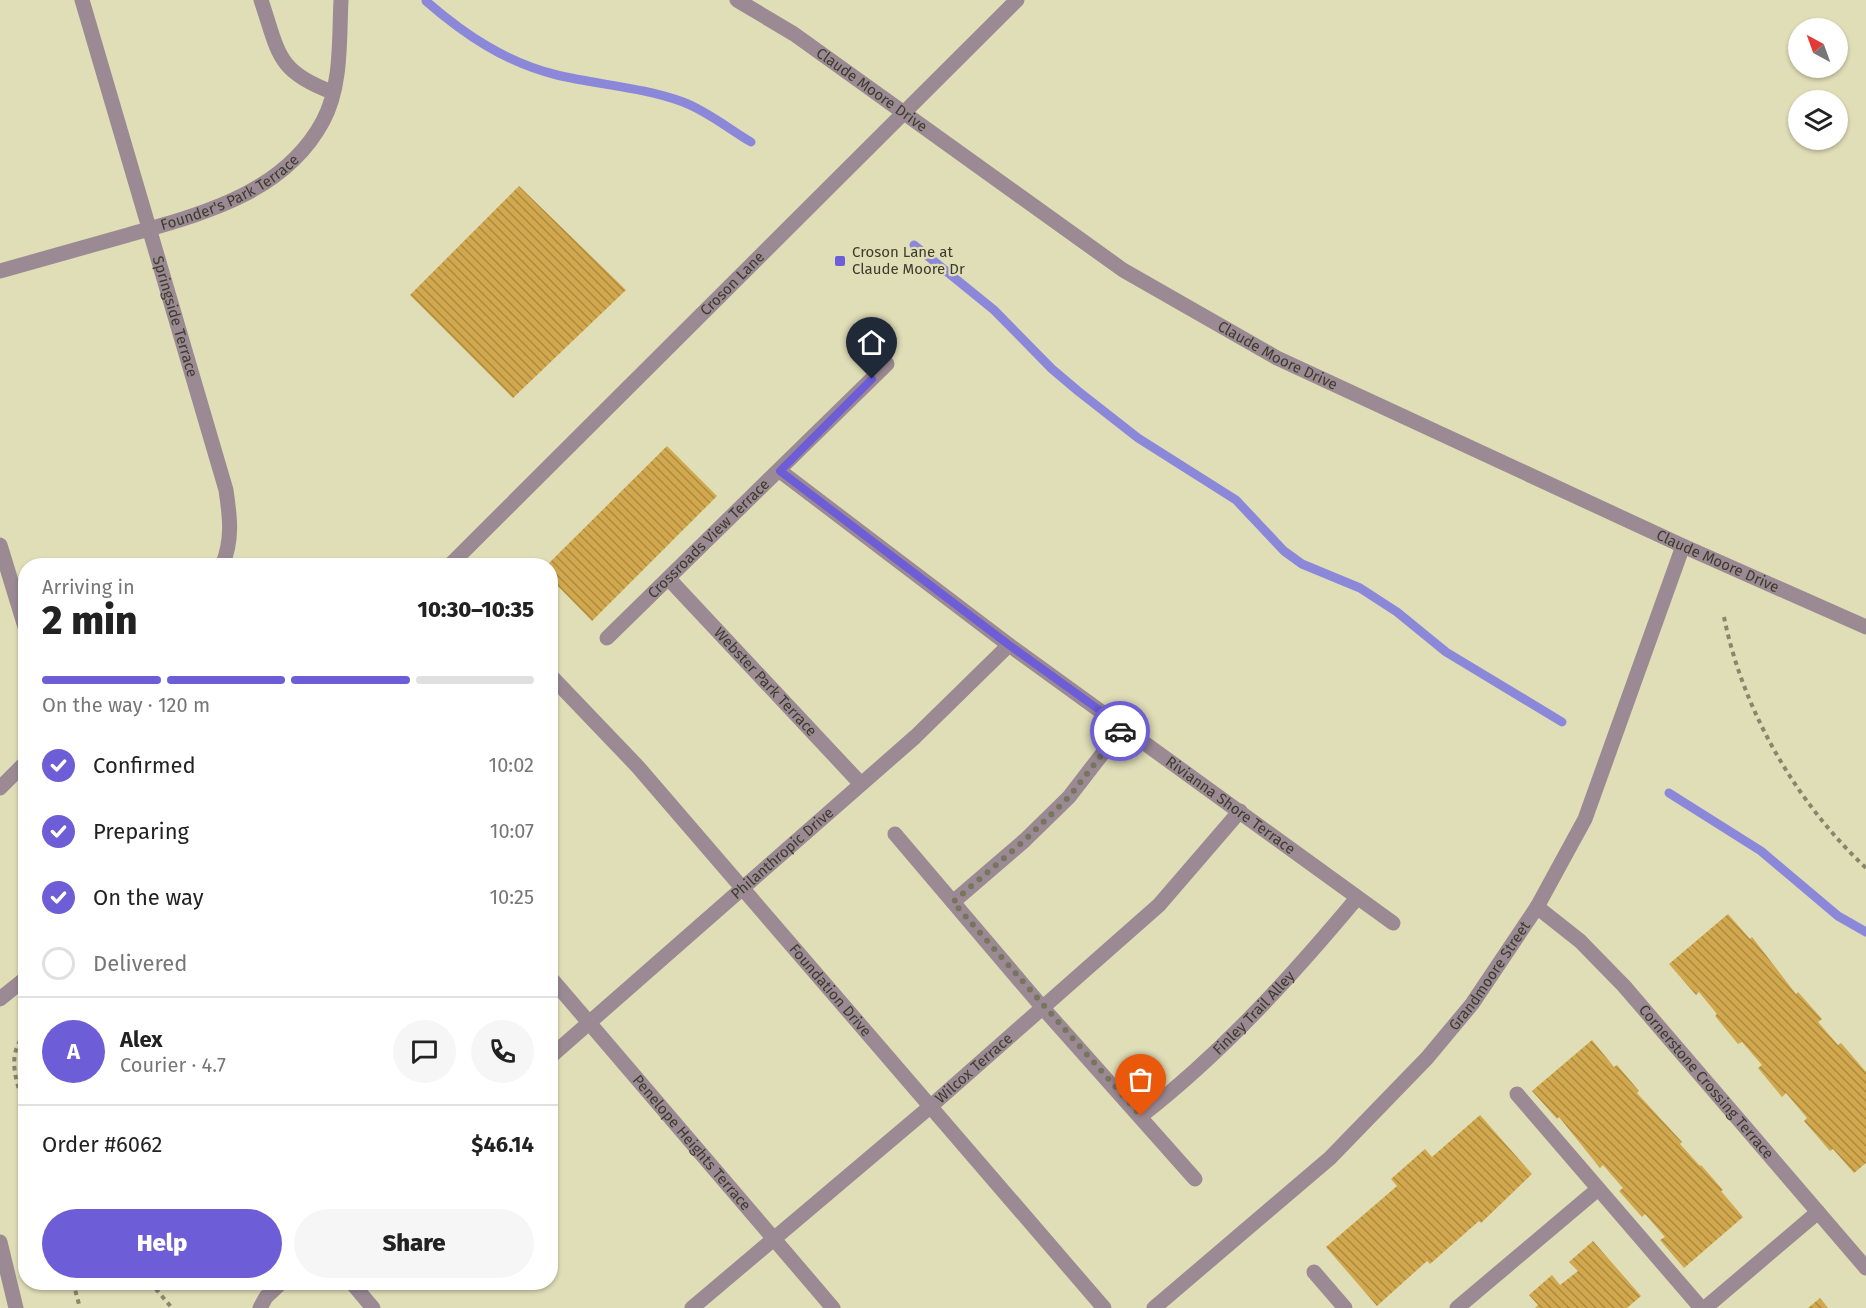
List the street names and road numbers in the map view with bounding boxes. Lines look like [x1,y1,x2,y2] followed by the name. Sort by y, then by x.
[813,44,931,136] street label: Claude Moore Drive
[158,151,303,234] street label: Founder's Park Terrace
[696,248,768,319] street label: Croson Lane
[149,254,201,379] street label: Springside Terrace
[1214,317,1340,394] street label: Claude Moore Drive
[644,475,773,602] street label: Crossroads View Terrace
[1653,526,1782,596] street label: Claude Moore Drive
[710,624,821,740] street label: Webster Park Terrace
[1162,752,1299,858] street label: Rivianna Shore Terrace
[727,803,837,903] street label: Philanthropic Drive
[1445,917,1534,1034] street label: Grandmoore Street
[785,940,875,1040] street label: Foundation Drive
[1209,967,1299,1059] street label: Finley Trail Alley
[1635,1001,1777,1163] street label: Cornerstone Crossing Terrace
[931,1029,1016,1107] street label: Wilcox Terrace
[629,1071,755,1214] street label: Penelope Heights Terrace

